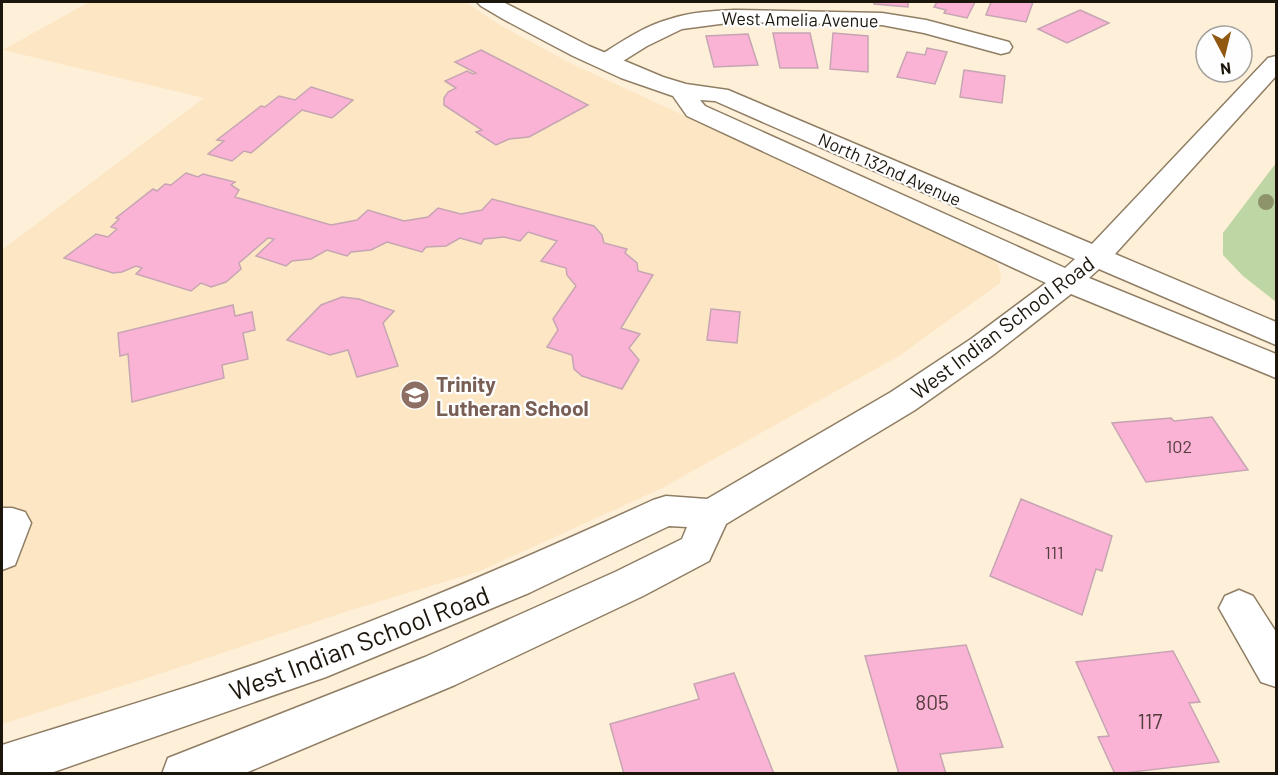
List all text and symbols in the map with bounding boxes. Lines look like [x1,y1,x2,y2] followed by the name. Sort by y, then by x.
[721,7,879,31] street label: West Amelia Avenue
[1194,24,1254,84] north arrow
[1219,59,1232,79] text: N
[815,128,965,210] street label: North 132nd Avenue
[906,250,1098,404] street label: West Indian School Road
[436,371,589,420] place label: Trinity Lutheran School
[399,379,431,411] school or university icon: Trinity Lutheran School
[1166,435,1192,457] house number: 102
[1044,541,1064,563] house number: 111
[225,578,493,706] street label: West Indian School Road
[915,689,949,714] house number: 805
[1138,708,1162,733] house number: 117

